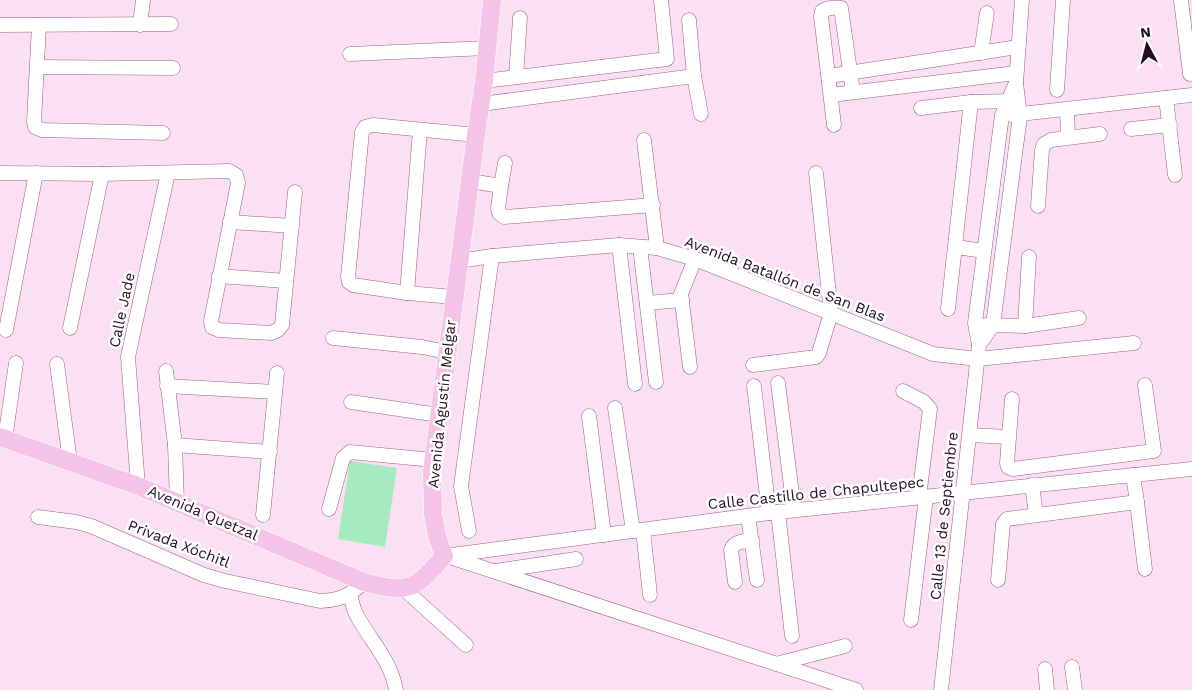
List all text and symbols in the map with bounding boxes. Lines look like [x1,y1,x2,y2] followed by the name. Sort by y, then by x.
[1122,20,1172,70] north arrow
[1139,24,1152,41] text: N
[682,232,888,326] street label: Avenida Batallón de San Blas
[105,271,139,349] street label: Calle Jade
[424,319,460,489] street label: Avenida Agustín Melgar
[926,431,962,601] street label: Calle 13 de Septiembre
[707,473,925,513] street label: Calle Castillo de Chapultepec
[145,482,261,545] street label: Avenida Quetzal
[125,516,233,572] street label: Privada Xóchitl

